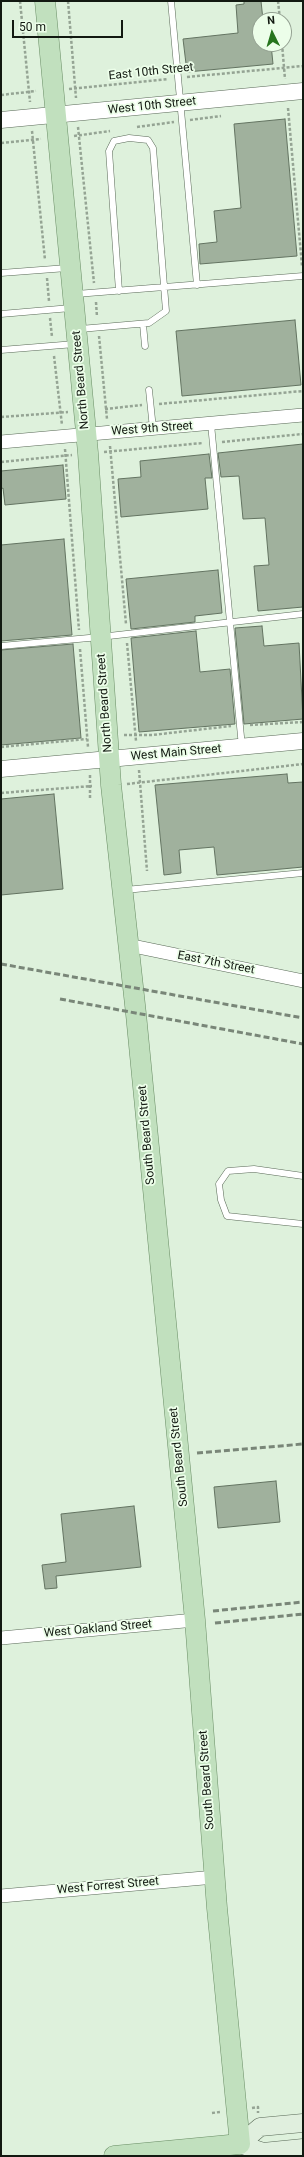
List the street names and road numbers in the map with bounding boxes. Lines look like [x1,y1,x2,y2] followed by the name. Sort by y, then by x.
[108,60,194,84] street label: East 10th Street
[107,94,197,118] street label: West 10th Street
[70,330,92,430] street label: North Beard Street
[111,419,193,439] street label: West 9th Street
[94,653,116,753] street label: North Beard Street
[130,742,222,764] street label: West Main Street
[176,948,256,978] street label: East 7th Street
[135,1085,159,1185] street label: South Beard Street
[167,1407,191,1507] street label: South Beard Street
[43,1617,153,1641] street label: West Oakland Street
[196,1730,218,1830] street label: South Beard Street
[56,1874,160,1898] street label: West Forrest Street

